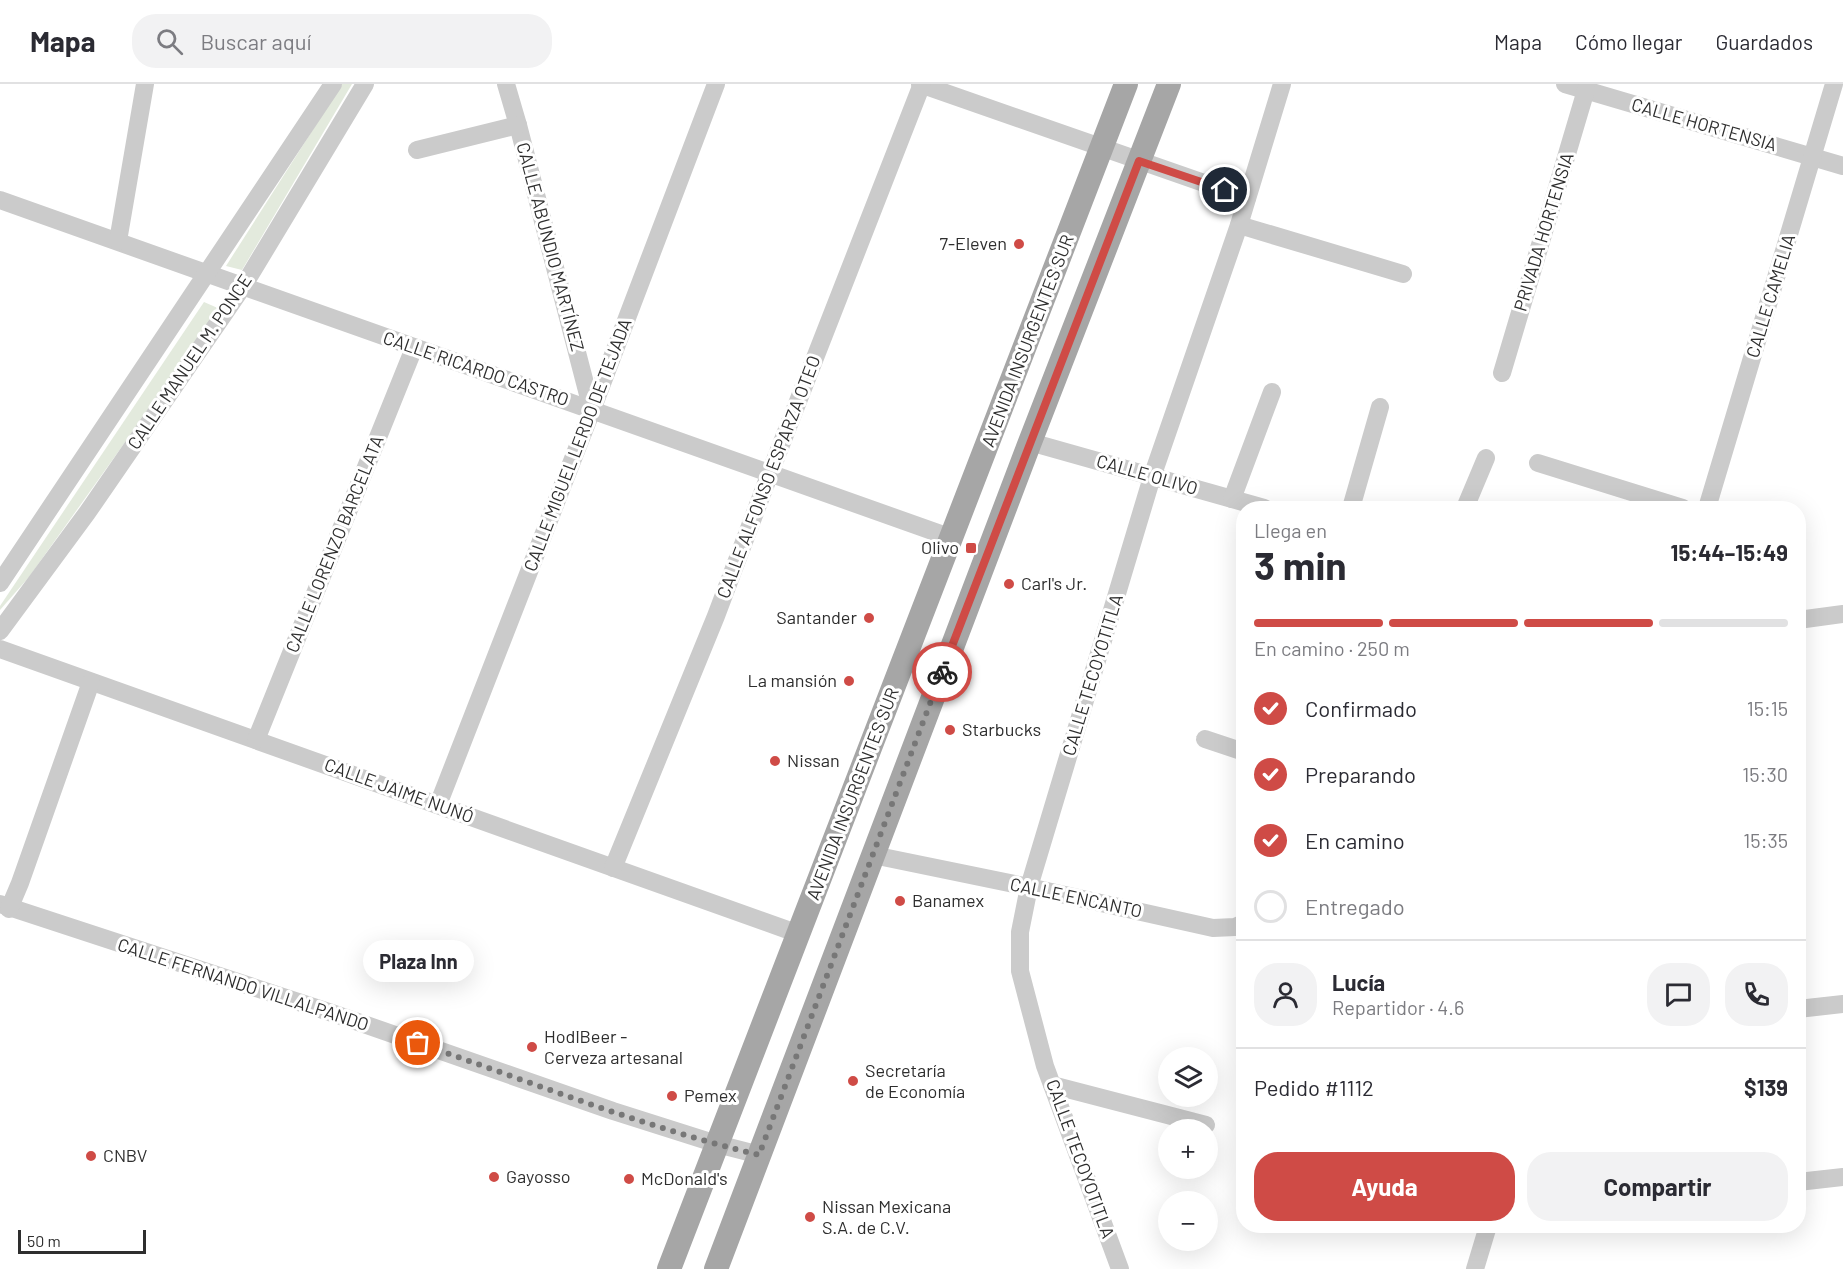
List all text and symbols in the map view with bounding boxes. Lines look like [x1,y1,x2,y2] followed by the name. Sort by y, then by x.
[132,14,552,68] search box
[30,24,96,58] text: Mapa
[153,25,186,58] icon: search
[201,28,311,54] text: Buscar aquí
[1494,29,1542,54] text: Mapa
[1575,29,1682,54] text: Cómo llegar
[1715,29,1813,54] text: Guardados
[1629,93,1780,155] street label: CALLE HORTENSIA
[512,140,589,354] street label: CALLE ABUNDIO MARTÍNEZ
[1508,150,1578,314] street label: PRIVADA HORTENSIA
[1199,164,1250,215] pin
[1208,173,1241,206] icon: home
[976,231,1078,450] street label: AVENIDA INSURGENTES SUR
[1741,231,1799,360] street label: CALLE CAMELIA
[939,232,1007,254] place label: 7-Eleven
[1012,237,1026,251] marker: 7-Eleven
[122,270,256,453] street label: CALLE MANUEL M. PONCE
[519,315,636,574] street label: CALLE MIGUEL LERDO DE TEJADA
[381,326,572,410] street label: CALLE RICARDO CASTRO
[712,352,825,601] street label: CALLE ALFONSO ESPARZA OTEO
[280,432,388,655] street label: CALLE LORENZO BARCELATA
[1094,449,1200,499] street label: CALLE OLIVO
[1254,518,1327,542] text: Llega en
[921,536,959,558] place label: Olivo
[1671,539,1788,565] text: 15:44–15:49
[964,541,978,555] marker: Olivo
[1254,541,1347,588] text: 3 min
[1021,572,1087,594] place label: Carl's Jr.
[1002,577,1016,591] marker: Carl's Jr.
[1057,591,1127,758] street label: CALLE TECOYOTITLA
[776,606,857,628] place label: Santander
[862,611,876,625] marker: Santander
[1254,636,1410,660] text: En camino · 250 m
[912,642,972,702] courier
[926,656,959,689] icon: bike
[748,669,837,691] place label: La mansión
[842,674,856,688] marker: La mansión
[801,684,903,903] street label: AVENIDA INSURGENTES SUR
[1254,692,1287,725] icon: check
[1305,695,1417,721] text: Confirmado
[1747,696,1788,720] text: 15:15
[962,718,1041,740] place label: Starbucks
[943,723,957,737] marker: Starbucks
[787,749,840,771] place label: Nissan
[322,753,477,827] street label: CALLE JAIME NUNÓ
[768,754,782,768] marker: Nissan
[1254,758,1287,791] icon: check
[1305,761,1416,787] text: Preparando
[1742,762,1788,786] text: 15:30
[1254,824,1287,857] icon: check
[1305,827,1405,853] text: En camino
[1743,828,1788,852] text: 15:35
[1008,872,1144,922] street label: CALLE ENCANTO
[912,889,984,911] place label: Banamex
[1305,893,1405,919] text: Entregado
[893,894,907,908] marker: Banamex
[115,933,372,1035] street label: CALLE FERNANDO VILLALPANDO
[362,941,474,983] callout: Plaza Inn
[379,949,458,973] text: Plaza Inn
[1254,963,1317,1026] button: person
[1647,963,1710,1026] button: chat
[1725,963,1788,1026] button: phone
[1332,969,1385,995] text: Lucía
[1332,995,1464,1019] text: Repartidor · 4.6
[392,1017,443,1068] pin
[544,1025,683,1068] place label: HodlBeer - Cerveza artesanal
[401,1026,434,1059] icon: bag
[525,1040,539,1054] marker: HodlBeer - Cerveza artesanal
[1158,1047,1218,1251] map controls
[1158,1047,1218,1107] button: layers
[865,1059,965,1102] place label: Secretaría de Economía
[846,1074,860,1088] marker: Secretaría de Economía
[1254,1074,1374,1100] text: Pedido #1112
[1744,1074,1788,1100] text: $139
[1042,1076,1120,1241] street label: CALLE TECOYOTITLA
[684,1084,737,1106] place label: Pemex
[665,1089,679,1103] marker: Pemex
[1158,1119,1218,1179] button: +
[103,1144,148,1166] place label: CNBV
[84,1149,98,1163] marker: CNBV
[1254,1152,1515,1221] button: Ayuda
[1527,1152,1788,1221] button: Compartir
[506,1165,571,1187] place label: Gayosso
[641,1167,728,1189] place label: McDonald's
[487,1170,501,1184] marker: Gayosso
[622,1172,636,1186] marker: McDonald's
[1158,1191,1218,1251] button: −
[822,1195,951,1238] place label: Nissan Mexicana S.A. de C.V.
[803,1210,817,1224] marker: Nissan Mexicana S.A. de C.V.
[18,1227,146,1254] scale bar
[27,1231,61,1250] text: 50 m

